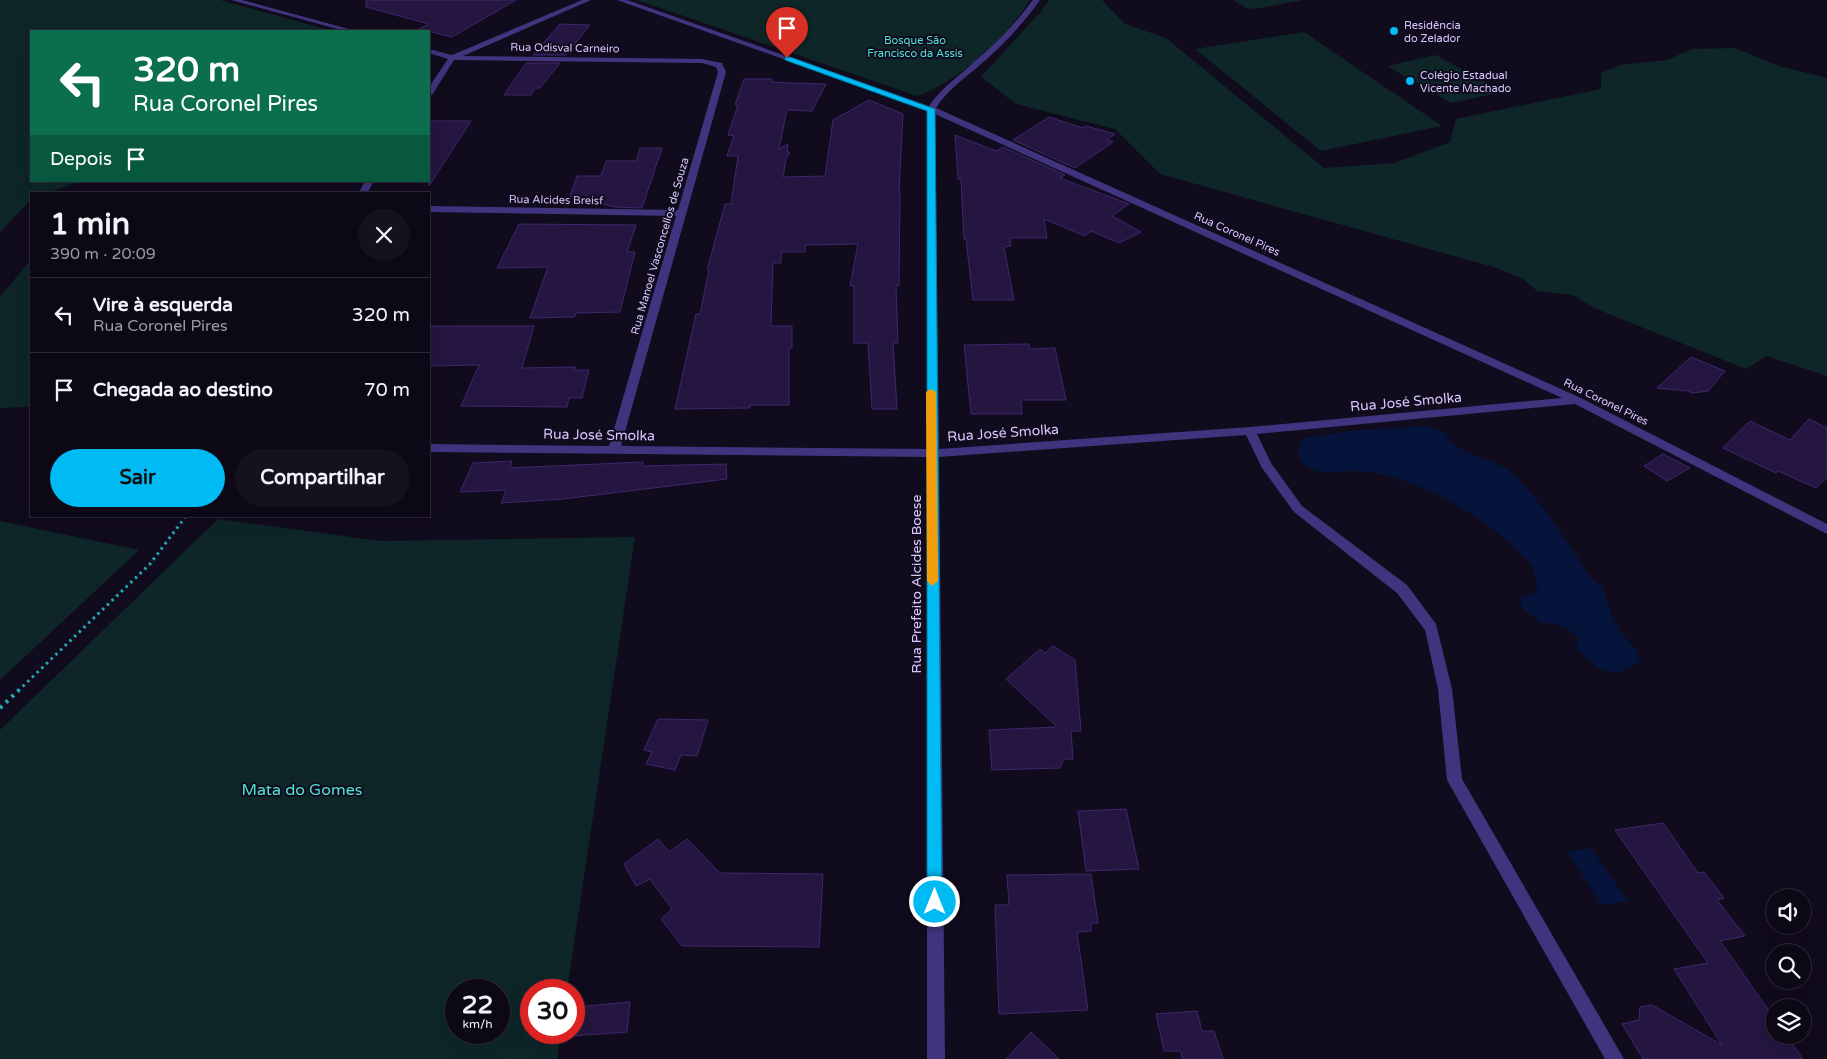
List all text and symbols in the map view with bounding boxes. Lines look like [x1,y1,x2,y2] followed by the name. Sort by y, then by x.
[766,7,808,58] pin
[773,14,801,42] icon: arrive
[1404,19,1461,45] place label: Residência do Zelador
[1388,25,1400,37] marker: Residência do Zelador
[867,34,963,60] park label: Bosque São Francisco da Assis
[510,41,620,55] street label: Rua Odisval Carneiro
[133,49,240,91] text: 320 m
[50,50,115,115] icon: left
[1420,69,1512,95] place label: Colégio Estadual Vicente Machado
[1404,75,1416,87] marker: Colégio Estadual Vicente Machado
[133,91,318,117] text: Rua Coronel Pires
[122,145,150,173] icon: arrive
[50,148,112,170] text: Depois
[628,156,692,336] street label: Rua Manoel Vasconcellos de Souza
[509,193,604,207] street label: Rua Alcides Breisf
[50,206,130,243] text: 1 min
[358,209,410,261] button: close
[1192,209,1282,259] street label: Rua Coronel Pires
[50,244,156,264] text: 390 m · 20:09
[93,294,233,316] text: Vire à esquerda
[50,301,78,329] icon: left
[352,304,410,326] text: 320 m
[93,316,228,336] text: Rua Coronel Pires
[50,376,78,404] icon: arrive
[1562,376,1650,428] street label: Rua Coronel Pires
[93,379,273,401] text: Chegada ao destino
[364,379,410,401] text: 70 m
[1349,389,1463,415] street label: Rua José Smolka
[947,421,1059,445] street label: Rua José Smolka
[543,426,655,444] street label: Rua José Smolka
[50,449,225,507] button: Sair
[235,449,410,507] button: Compartilhar
[908,495,925,673] street label: Rua Prefeito Alcides Boese
[242,780,362,800] park label: Mata do Gomes
[908,875,960,927] position arrow
[1766,889,1811,1044] map controls
[1766,889,1811,934] button: sound
[1766,944,1811,989] button: search
[520,979,585,1044] speed limit sign: 30
[462,990,493,1020] text: 22
[1766,999,1811,1044] button: layers
[462,1017,493,1031] text: km/h

